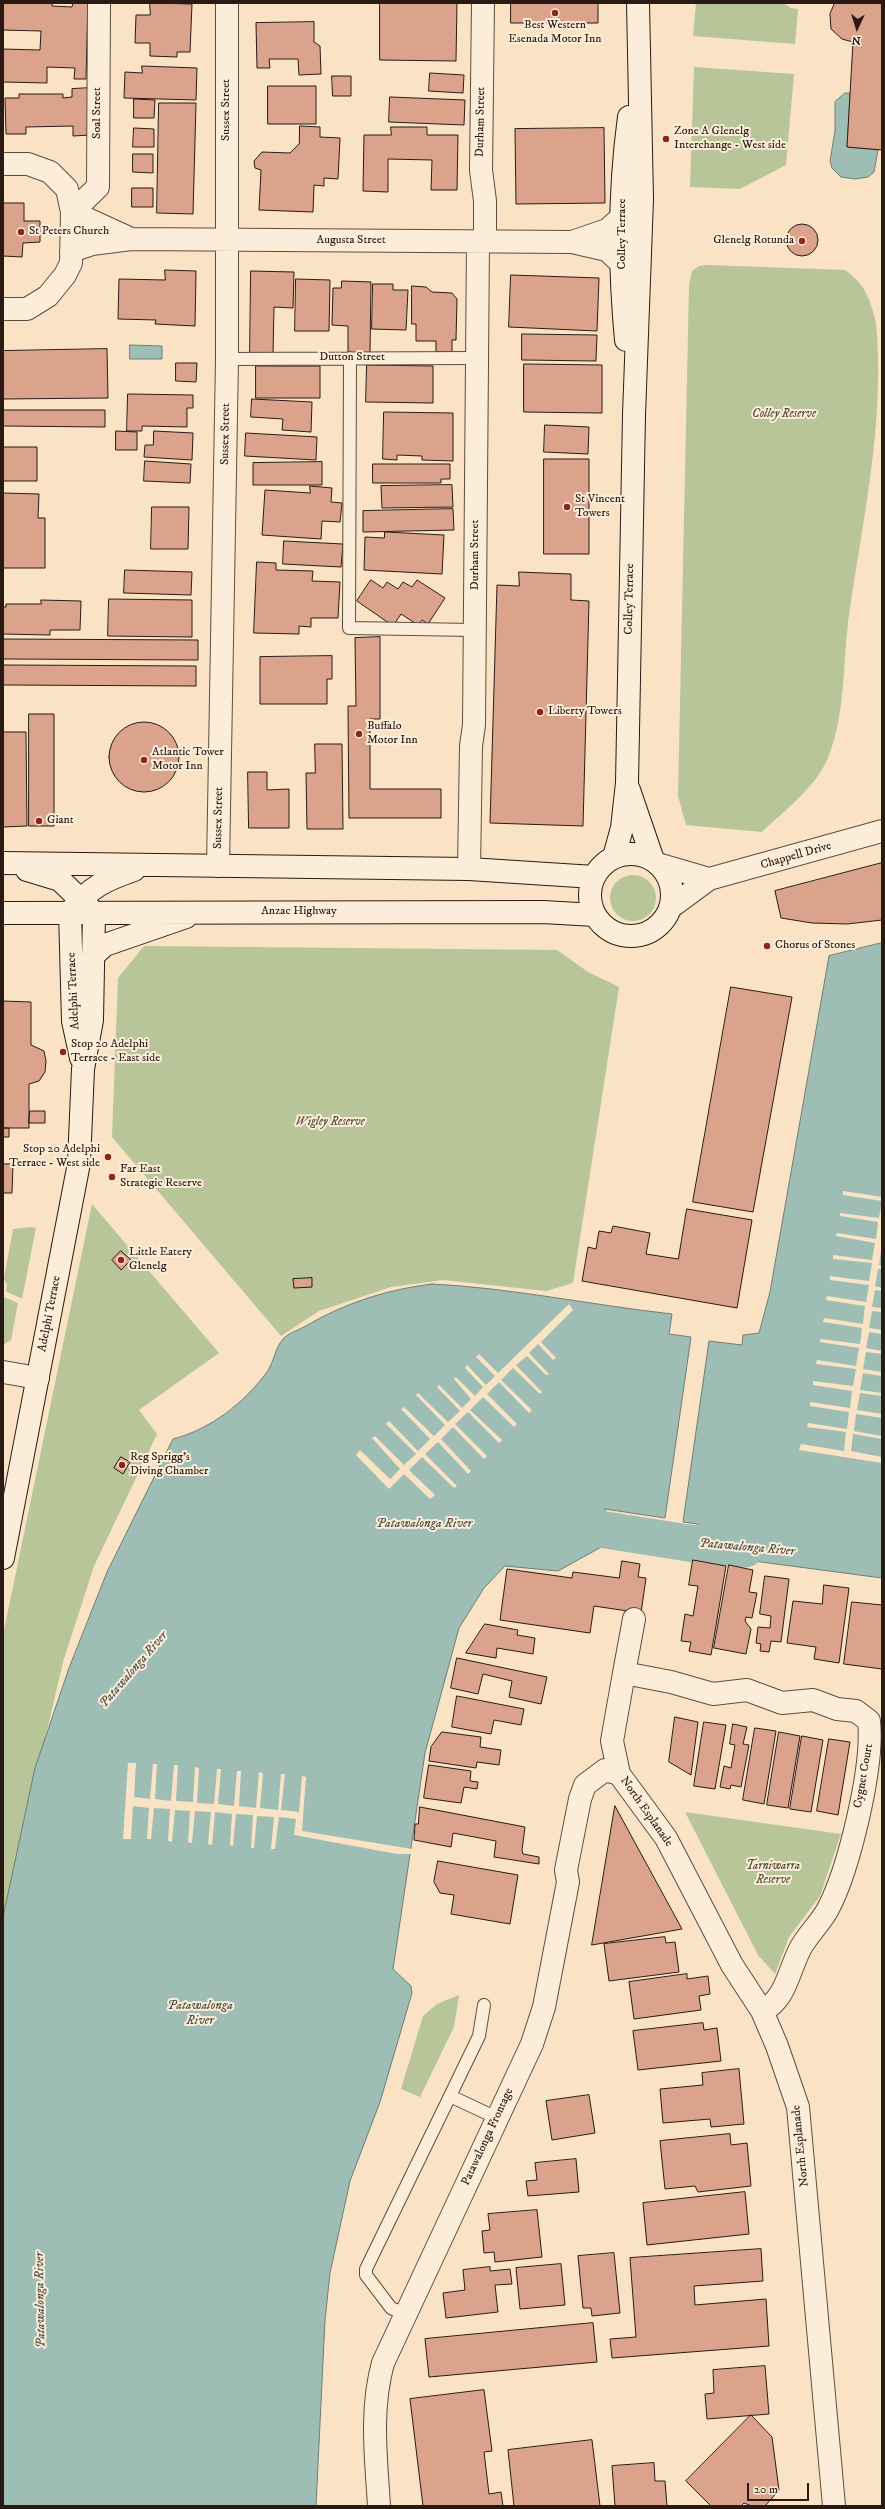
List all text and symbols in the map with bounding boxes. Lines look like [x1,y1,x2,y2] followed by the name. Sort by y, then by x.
[550,8,560,18] marker: Best Western Esenada Motor Inn
[837,8,877,48] north arrow
[508,19,602,47] place label: Best Western Esenada Motor Inn
[851,33,861,47] text: N
[220,79,234,141] street label: Sussex Street
[91,87,105,139] street label: Soal Street
[473,87,489,157] street label: Durham Street
[674,125,786,153] place label: Zone A Glenelg Interchange - West side
[661,134,671,144] marker: Zone A Glenelg Interchange - West side
[616,198,630,270] street label: Colley Terrace
[29,225,109,239] place label: St Peters Church
[16,227,26,237] marker: St Peters Church
[317,234,385,248] street label: Augusta Street
[713,234,794,248] place label: Glenelg Rotunda
[797,236,807,246] marker: Glenelg Rotunda
[319,351,385,365] street label: Dutton Street
[218,403,234,465] street label: Sussex Street
[752,408,816,422] park label: Colley Reserve
[575,493,625,521] place label: St Vincent Towers
[562,502,572,512] marker: St Vincent Towers
[469,520,483,590] street label: Durham Street
[622,563,638,635] street label: Colley Terrace
[548,705,622,719] place label: Liberty Towers
[535,707,545,717] marker: Liberty Towers
[367,720,418,748] place label: Buffalo Motor Inn
[354,729,364,739] marker: Buffalo Motor Inn
[152,746,224,774] place label: Atlantic Tower Motor Inn
[139,755,149,765] marker: Atlantic Tower Motor Inn
[211,787,227,849] street label: Sussex Street
[47,814,74,828] place label: Giant
[34,816,44,826] marker: Giant
[759,839,833,873] street label: Chappell Drive
[261,905,337,919] street label: Anzac Highway
[775,939,855,953] place label: Chorus of Stones
[762,941,772,951] marker: Chorus of Stones
[65,952,83,1030] street label: Adelphi Terrace
[71,1038,160,1066] place label: Stop 20 Adelphi Terrace - East side
[58,1047,68,1057] marker: Stop 20 Adelphi Terrace - East side
[295,1116,365,1130] park label: Wigley Reserve
[9,1143,100,1171] place label: Stop 20 Adelphi Terrace - West side
[103,1152,113,1162] marker: Stop 20 Adelphi Terrace - West side
[120,1163,202,1191] place label: Far East Strategic Reserve
[107,1172,117,1182] marker: Far East Strategic Reserve
[129,1246,192,1274] place label: Little Eatery Glenelg
[116,1255,126,1265] marker: Little Eatery Glenelg
[36,1275,64,1353] street label: Adelphi Terrace
[130,1451,208,1479] place label: Reg Sprigg’s Diving Chamber
[117,1460,127,1470] marker: Reg Sprigg’s Diving Chamber
[376,1516,472,1532] water label: Patawalonga River
[698,1536,796,1560] water label: Patawalonga River
[97,1629,171,1711] water label: Patawalonga River
[851,1743,877,1809] street label: Cygnet Court
[617,1774,675,1850] street label: North Esplanade
[746,1860,800,1888] park label: Tarniwarra Reserve
[167,1998,233,2029] water label: Patawalonga River
[459,2086,517,2188] street label: Patawalonga Frontage
[790,2104,812,2188] street label: North Esplanade
[32,2252,50,2348] water label: Patawalonga River
[749,2475,811,2501] scale bar
[754,2482,778,2497] text: 20 m

